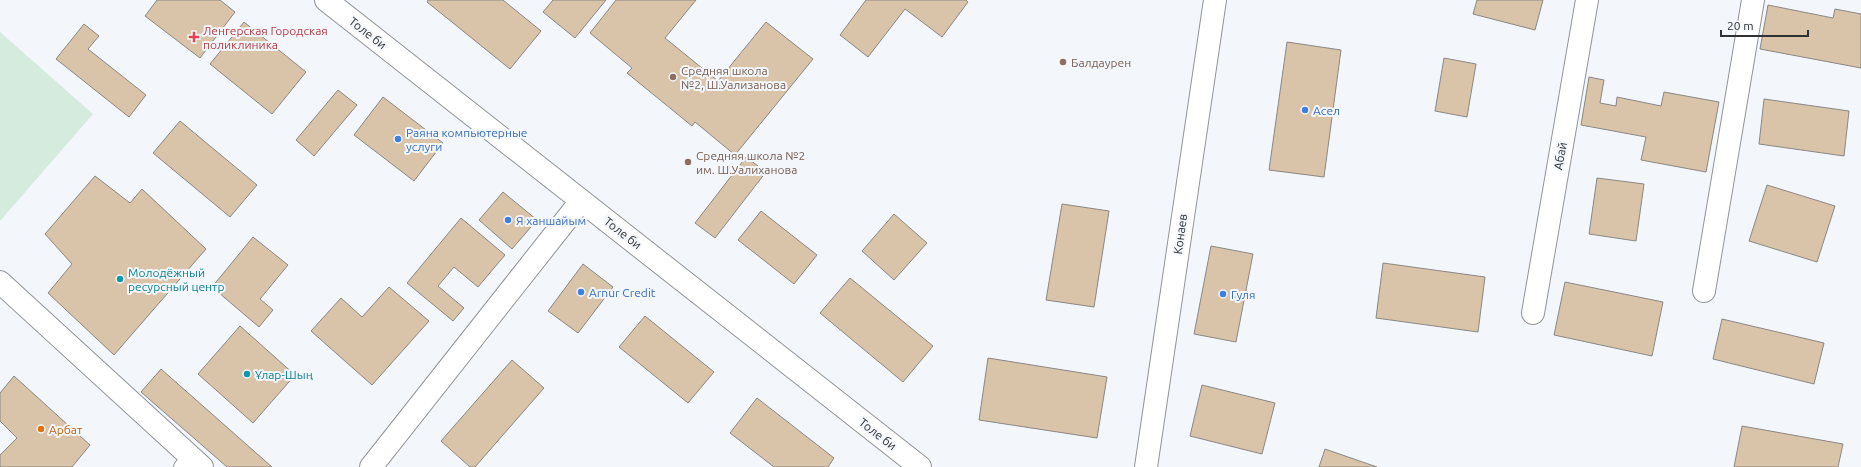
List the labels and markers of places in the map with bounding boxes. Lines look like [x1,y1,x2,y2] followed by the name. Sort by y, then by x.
[203,24,328,51] place label: Ленгерская Городская поликлиника
[188,31,200,43] marker: Ленгерская Городская поликлиника
[1071,56,1131,69] place label: Балдаурен
[1058,57,1068,67] marker: Балдаурен
[681,64,786,91] place label: Средняя школа №2, Ш.Уализанова
[668,72,678,82] marker: Средняя школа №2, Ш.Уализанова
[1313,104,1340,117] place label: Асел
[1300,105,1310,115] marker: Асел
[406,126,527,153] place label: Раяна компьютерные услуги
[393,134,403,144] marker: Раяна компьютерные услуги
[696,149,805,176] place label: Средняя школа №2 им. Ш.Уалиханова
[683,157,693,167] marker: Средняя школа №2 им. Ш.Уалиханова
[516,214,586,227] place label: Я ханшайым
[503,215,513,225] marker: Я ханшайым
[128,266,224,293] place label: Молодёжный ресурсный центр
[115,274,125,284] marker: Молодёжный ресурсный центр
[589,286,656,299] place label: Arnur Credit
[576,287,586,297] marker: Arnur Credit
[1231,288,1255,301] place label: Гуля
[1218,289,1228,299] marker: Гуля
[255,368,313,381] place label: Ұлар-Шың
[242,369,252,379] marker: Ұлар-Шың
[49,423,83,436] place label: Арбат
[36,424,46,434] marker: Арбат

